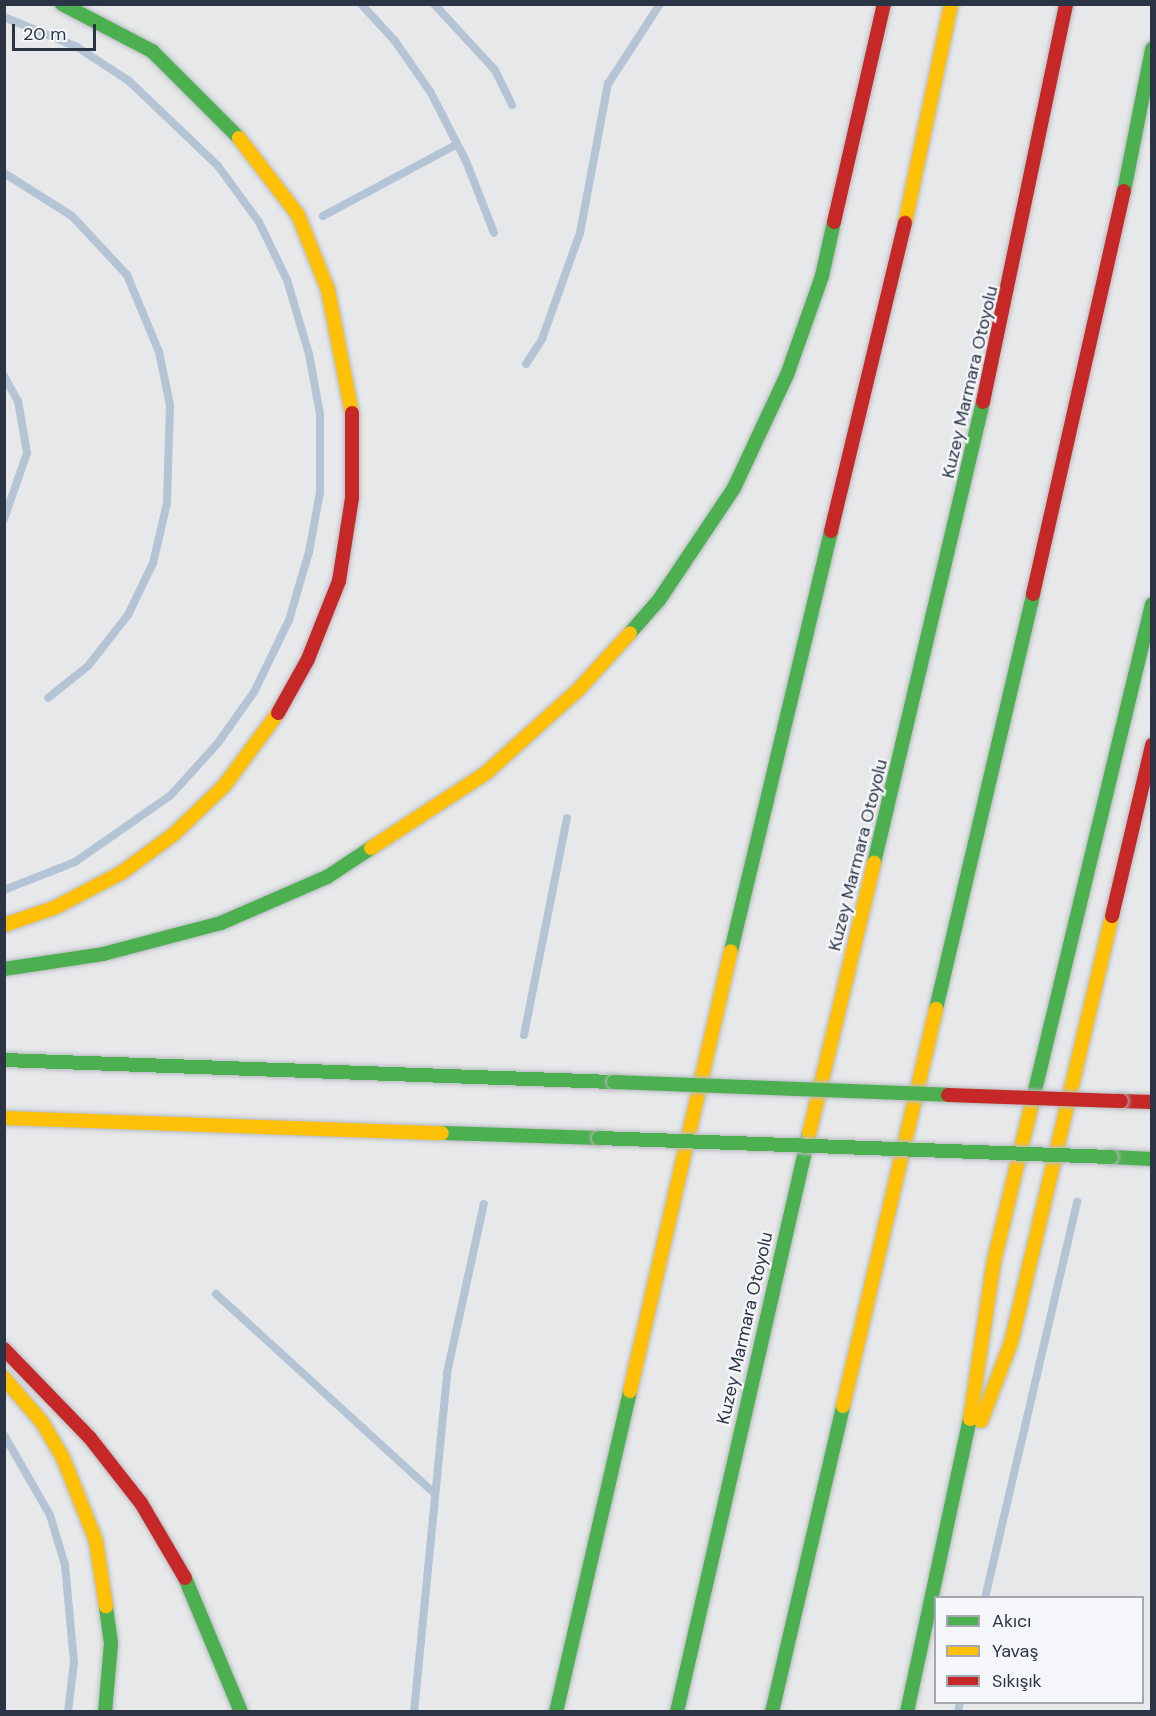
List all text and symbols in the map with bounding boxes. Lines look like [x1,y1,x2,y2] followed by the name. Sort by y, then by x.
[15,12,99,50] scale bar
[23,22,66,46] text: 20 m
[937,284,1003,480] street label: Kuzey Marmara Otoyolu
[824,757,892,953] street label: Kuzey Marmara Otoyolu
[712,1230,778,1426] street label: Kuzey Marmara Otoyolu
[934,1596,1144,1704] legend
[992,1609,1031,1633] text: Akıcı
[992,1639,1038,1663] text: Yavaş
[992,1669,1042,1693] text: Sıkışık

